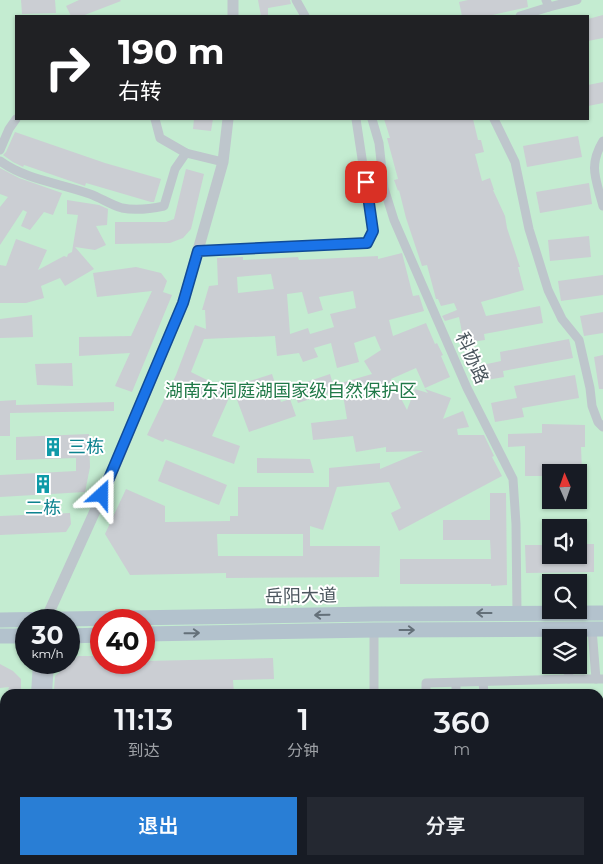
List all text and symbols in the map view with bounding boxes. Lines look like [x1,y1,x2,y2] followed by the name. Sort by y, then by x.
[118,30,224,73] text: 190 m
[35,35,100,100] icon: right
[118,78,162,105] text: 右转
[345,161,387,203] pin
[352,168,380,196] icon: arrive
[451,329,493,387] street label: 科协路
[165,380,417,402] park label: 湖南东洞庭湖国家级自然保护区
[42,436,64,458] building icon: 三栋
[68,436,104,458] place label: 三栋
[542,464,588,509] north arrow
[542,464,587,674] map controls
[75,468,127,520] position arrow
[32,473,54,495] building icon: 二栋
[25,497,61,519] place label: 二栋
[542,519,587,564] button: sound
[542,574,587,619] button: search
[265,584,337,608] street label: 岳阳大道
[477,608,493,618] one-way arrow
[90,609,155,674] speed limit sign: 40
[314,610,330,619] one-way arrow
[32,620,63,650] text: 30
[399,625,415,635] one-way arrow
[184,628,200,638] one-way arrow
[542,629,587,674] button: layers
[31,646,64,661] text: km/h
[114,701,173,738] text: 11:13
[298,701,309,738] text: 1
[433,704,490,741] text: 360
[453,740,470,759] text: m
[128,741,160,760] text: 到达
[287,741,319,760] text: 分钟
[20,797,297,855] button: 退出
[307,797,584,855] button: 分享

